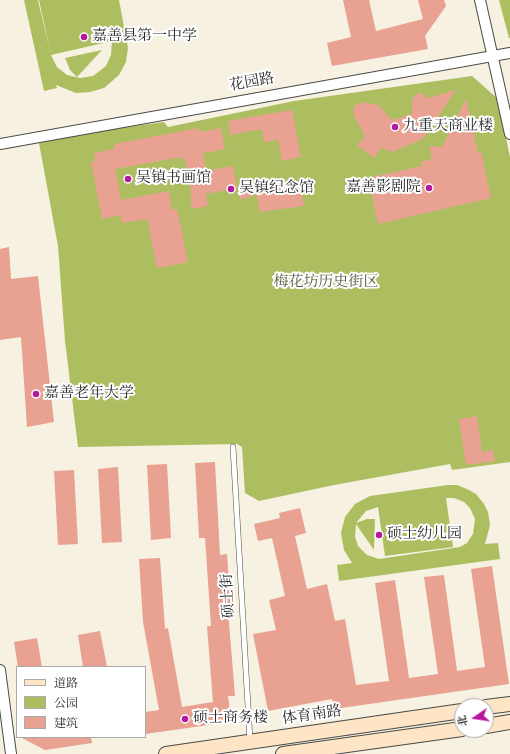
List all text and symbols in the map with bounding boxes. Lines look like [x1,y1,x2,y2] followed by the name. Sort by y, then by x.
[92,28,197,46] place label: 嘉善县第一中学
[79,32,89,42] marker: 嘉善县第一中学
[228,70,276,96] street label: 花园路
[403,118,493,136] place label: 九重天商业楼
[390,122,400,132] marker: 九重天商业楼
[136,170,211,188] place label: 吴镇书画馆
[123,174,133,184] marker: 吴镇书画馆
[346,179,421,197] place label: 嘉善影剧院
[239,180,314,198] place label: 吴镇纪念馆
[424,183,434,193] marker: 嘉善影剧院
[226,184,236,194] marker: 吴镇纪念馆
[274,274,378,292] park label: 梅花坊历史街区
[44,385,134,403] place label: 嘉善老年大学
[31,389,41,399] marker: 嘉善老年大学
[387,526,462,544] place label: 硕士幼儿园
[374,530,384,540] marker: 硕士幼儿园
[219,573,239,619] street label: 硕士街
[16,666,146,738] legend
[54,676,78,691] text: 道路
[54,696,78,711] text: 公园
[454,698,494,738] north arrow
[281,703,343,729] street label: 体育南路
[193,710,268,728] place label: 硕士商务楼
[180,714,190,724] marker: 硕士商务楼
[455,714,471,727] text: 北
[54,716,78,731] text: 建筑

